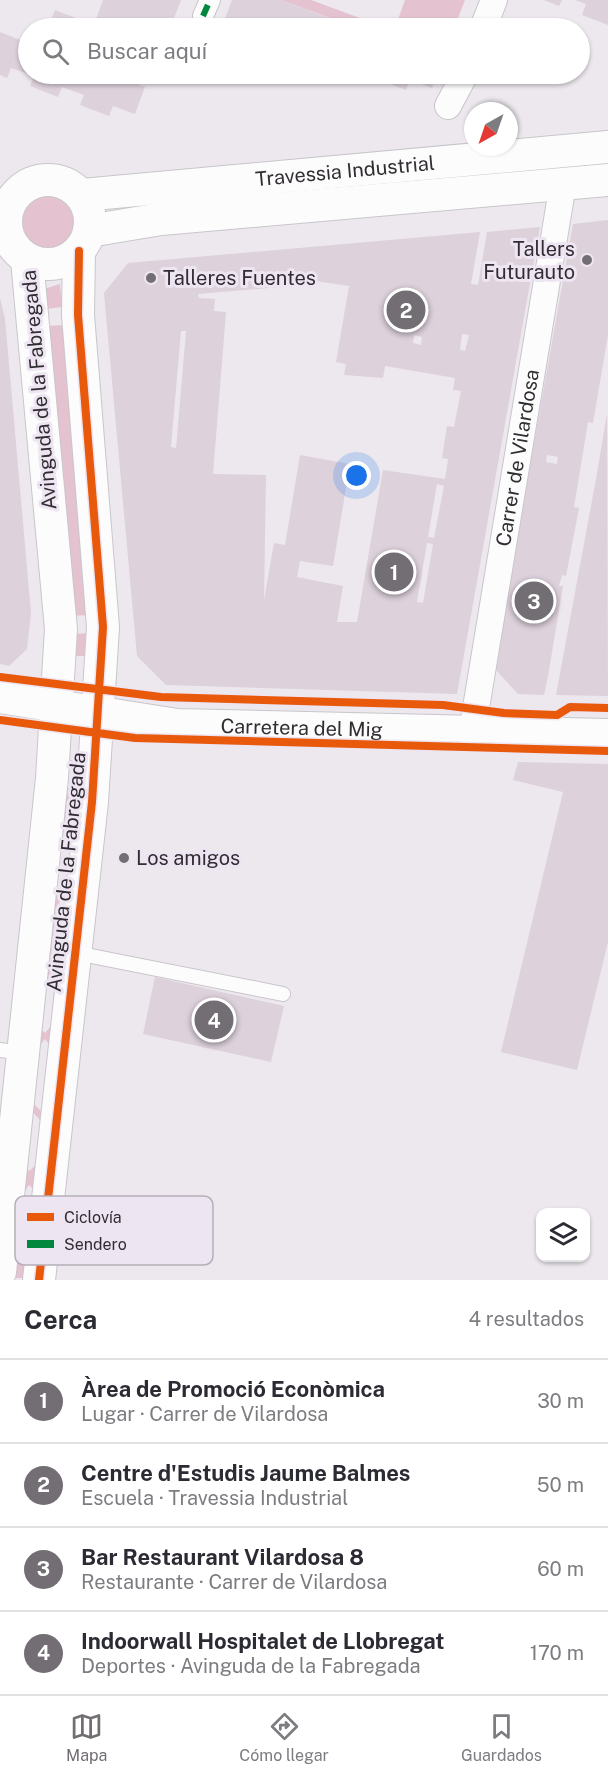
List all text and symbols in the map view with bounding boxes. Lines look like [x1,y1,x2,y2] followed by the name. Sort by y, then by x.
[18,18,590,84] search box
[39,35,72,68] icon: search
[87,38,207,64] text: Buscar aquí
[464,102,518,156] north arrow
[254,151,436,191] street label: Travessia Industrial
[483,237,575,284] place label: Tallers Futurauto
[580,253,594,267] marker: Tallers Futurauto
[163,266,316,290] place label: Talleres Fuentes
[17,269,61,511] street label: Avinguda de la Fabregada
[144,271,158,285] marker: Talleres Fuentes
[386,288,426,332] pin: 2
[491,367,544,548] street label: Carrer de Vilardosa
[342,461,371,490] your location
[374,550,414,594] pin: 1
[514,578,554,624] pin: 3
[220,714,383,742] street label: Carretera del Mig
[41,751,91,993] street label: Avinguda de la Fabregada
[136,846,240,870] place label: Los amigos
[117,851,131,865] marker: Los amigos
[194,998,234,1042] pin: 4
[15,1196,213,1265] legend
[64,1208,122,1227] text: Ciclovía
[536,1208,590,1262] map controls
[536,1208,590,1262] button: layers
[64,1235,127,1254] text: Sendero
[24,1304,97,1335] text: Cerca
[468,1307,584,1331] text: 4 resultados
[81,1376,385,1402] text: Àrea de Promoció Econòmica
[39,1389,48,1413] text: 1
[537,1389,584,1413] text: 30 m
[81,1402,328,1426] text: Lugar · Carrer de Vilardosa
[81,1460,410,1486] text: Centre d'Estudis Jaume Balmes
[37,1473,50,1497] text: 2
[537,1473,584,1497] text: 50 m
[81,1486,348,1510] text: Escuela · Travessia Industrial
[81,1544,364,1570] text: Bar Restaurant Vilardosa 8
[37,1557,50,1581] text: 3
[537,1557,584,1581] text: 60 m
[81,1570,387,1594] text: Restaurante · Carrer de Vilardosa
[81,1628,444,1654] text: Indoorwall Hospitalet de Llobregat
[37,1641,50,1665] text: 4
[530,1641,584,1665] text: 170 m
[81,1654,421,1678] text: Deportes · Avinguda de la Fabregada
[66,1710,107,1765] tab: Mapa
[239,1710,329,1765] tab: Cómo llegar
[461,1710,542,1765] tab: Guardados

